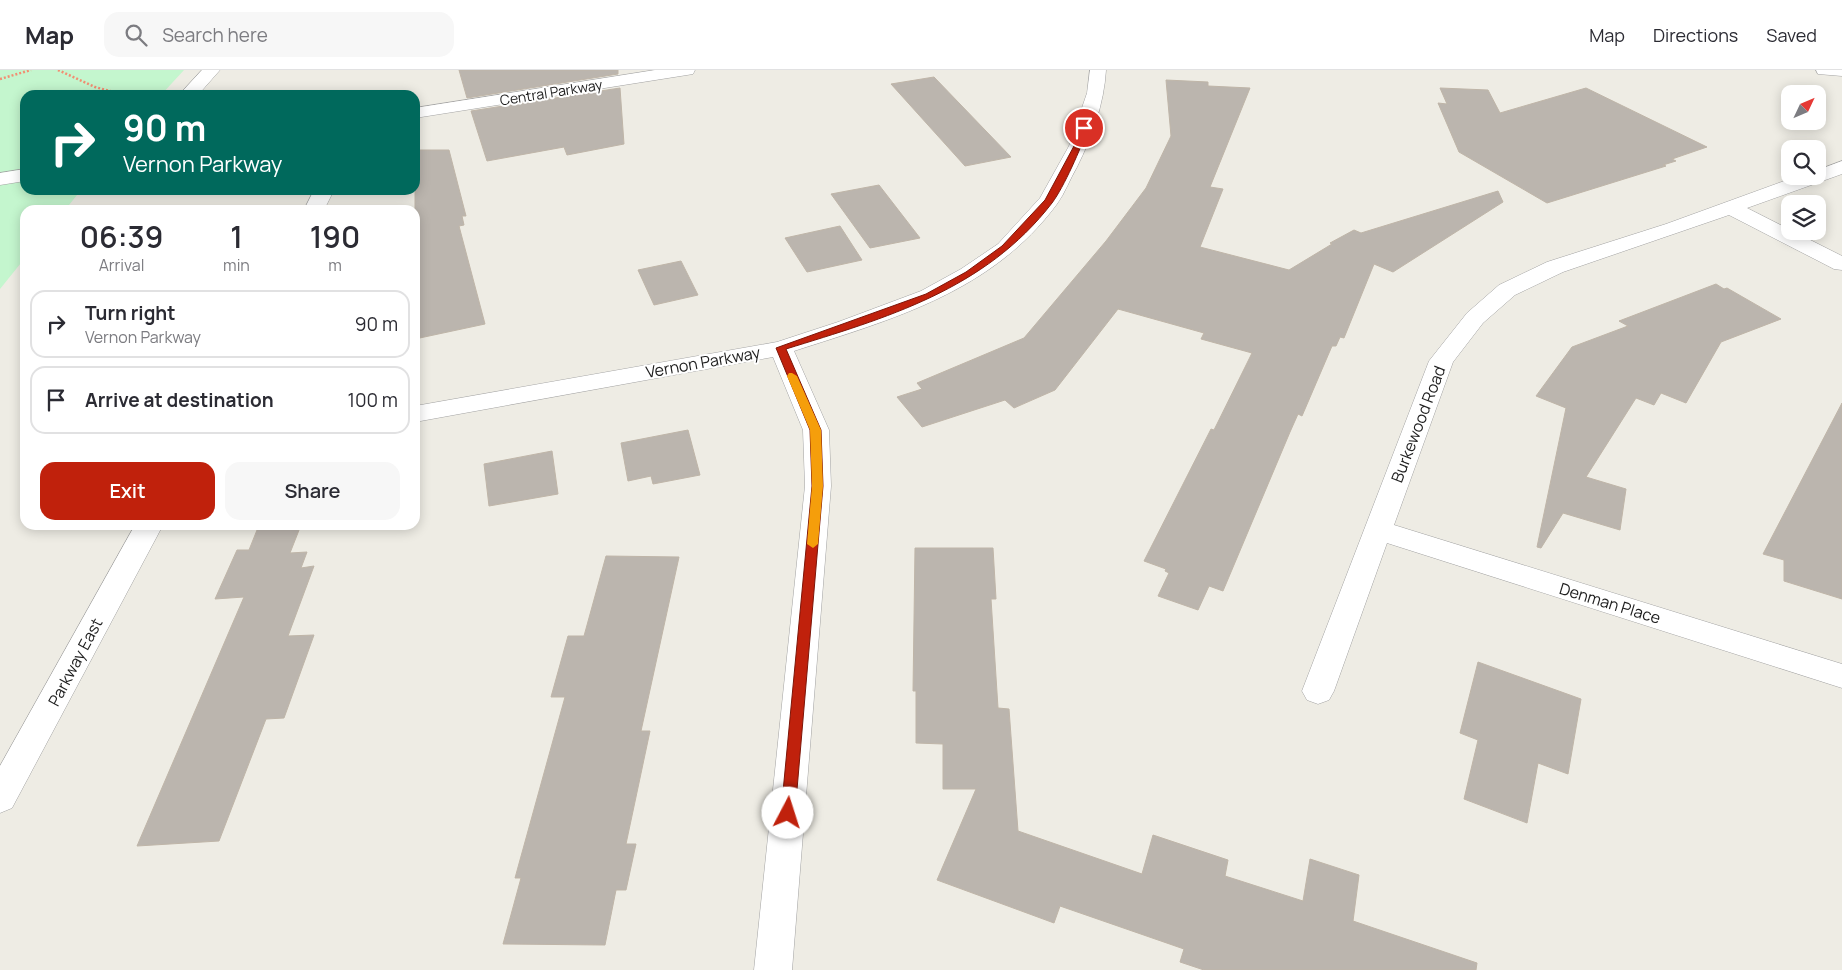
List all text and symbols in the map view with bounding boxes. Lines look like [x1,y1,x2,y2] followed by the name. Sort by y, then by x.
[104,12,454,57] search box
[25,18,74,51] text: Map
[122,21,150,49] icon: search
[162,22,268,48] text: Search here
[1589,23,1625,47] text: Map
[1653,23,1738,47] text: Directions
[1766,23,1817,47] text: Saved
[498,74,604,109] street label: Central Parkway
[1781,85,1826,130] north arrow
[1781,85,1826,240] map controls
[123,104,206,152] text: 90 m
[1063,107,1105,149] pin
[40,110,105,175] icon: right
[1070,114,1098,142] icon: arrive
[1781,140,1826,185] button: search
[123,149,282,179] text: Vernon Parkway
[1781,195,1826,240] button: layers
[80,216,163,257] text: 06:39
[230,216,243,257] text: 1
[310,216,360,257] text: 190
[99,254,144,276] text: Arrival
[223,254,250,276] text: min
[328,254,342,276] text: m
[85,300,175,326] text: Turn right
[42,310,70,338] icon: right
[355,311,398,337] text: 90 m
[85,326,201,348] text: Vernon Parkway
[644,341,763,383] street label: Vernon Parkway
[1386,362,1450,486] street label: Burkewood Road
[42,386,70,414] icon: arrive
[85,387,274,413] text: Arrive at destination
[347,387,398,413] text: 100 m
[40,462,215,520] button: Exit
[225,462,400,520] button: Share
[1557,577,1663,629] street label: Denman Place
[43,614,107,710] street label: Parkway East
[761,786,813,838] position arrow

